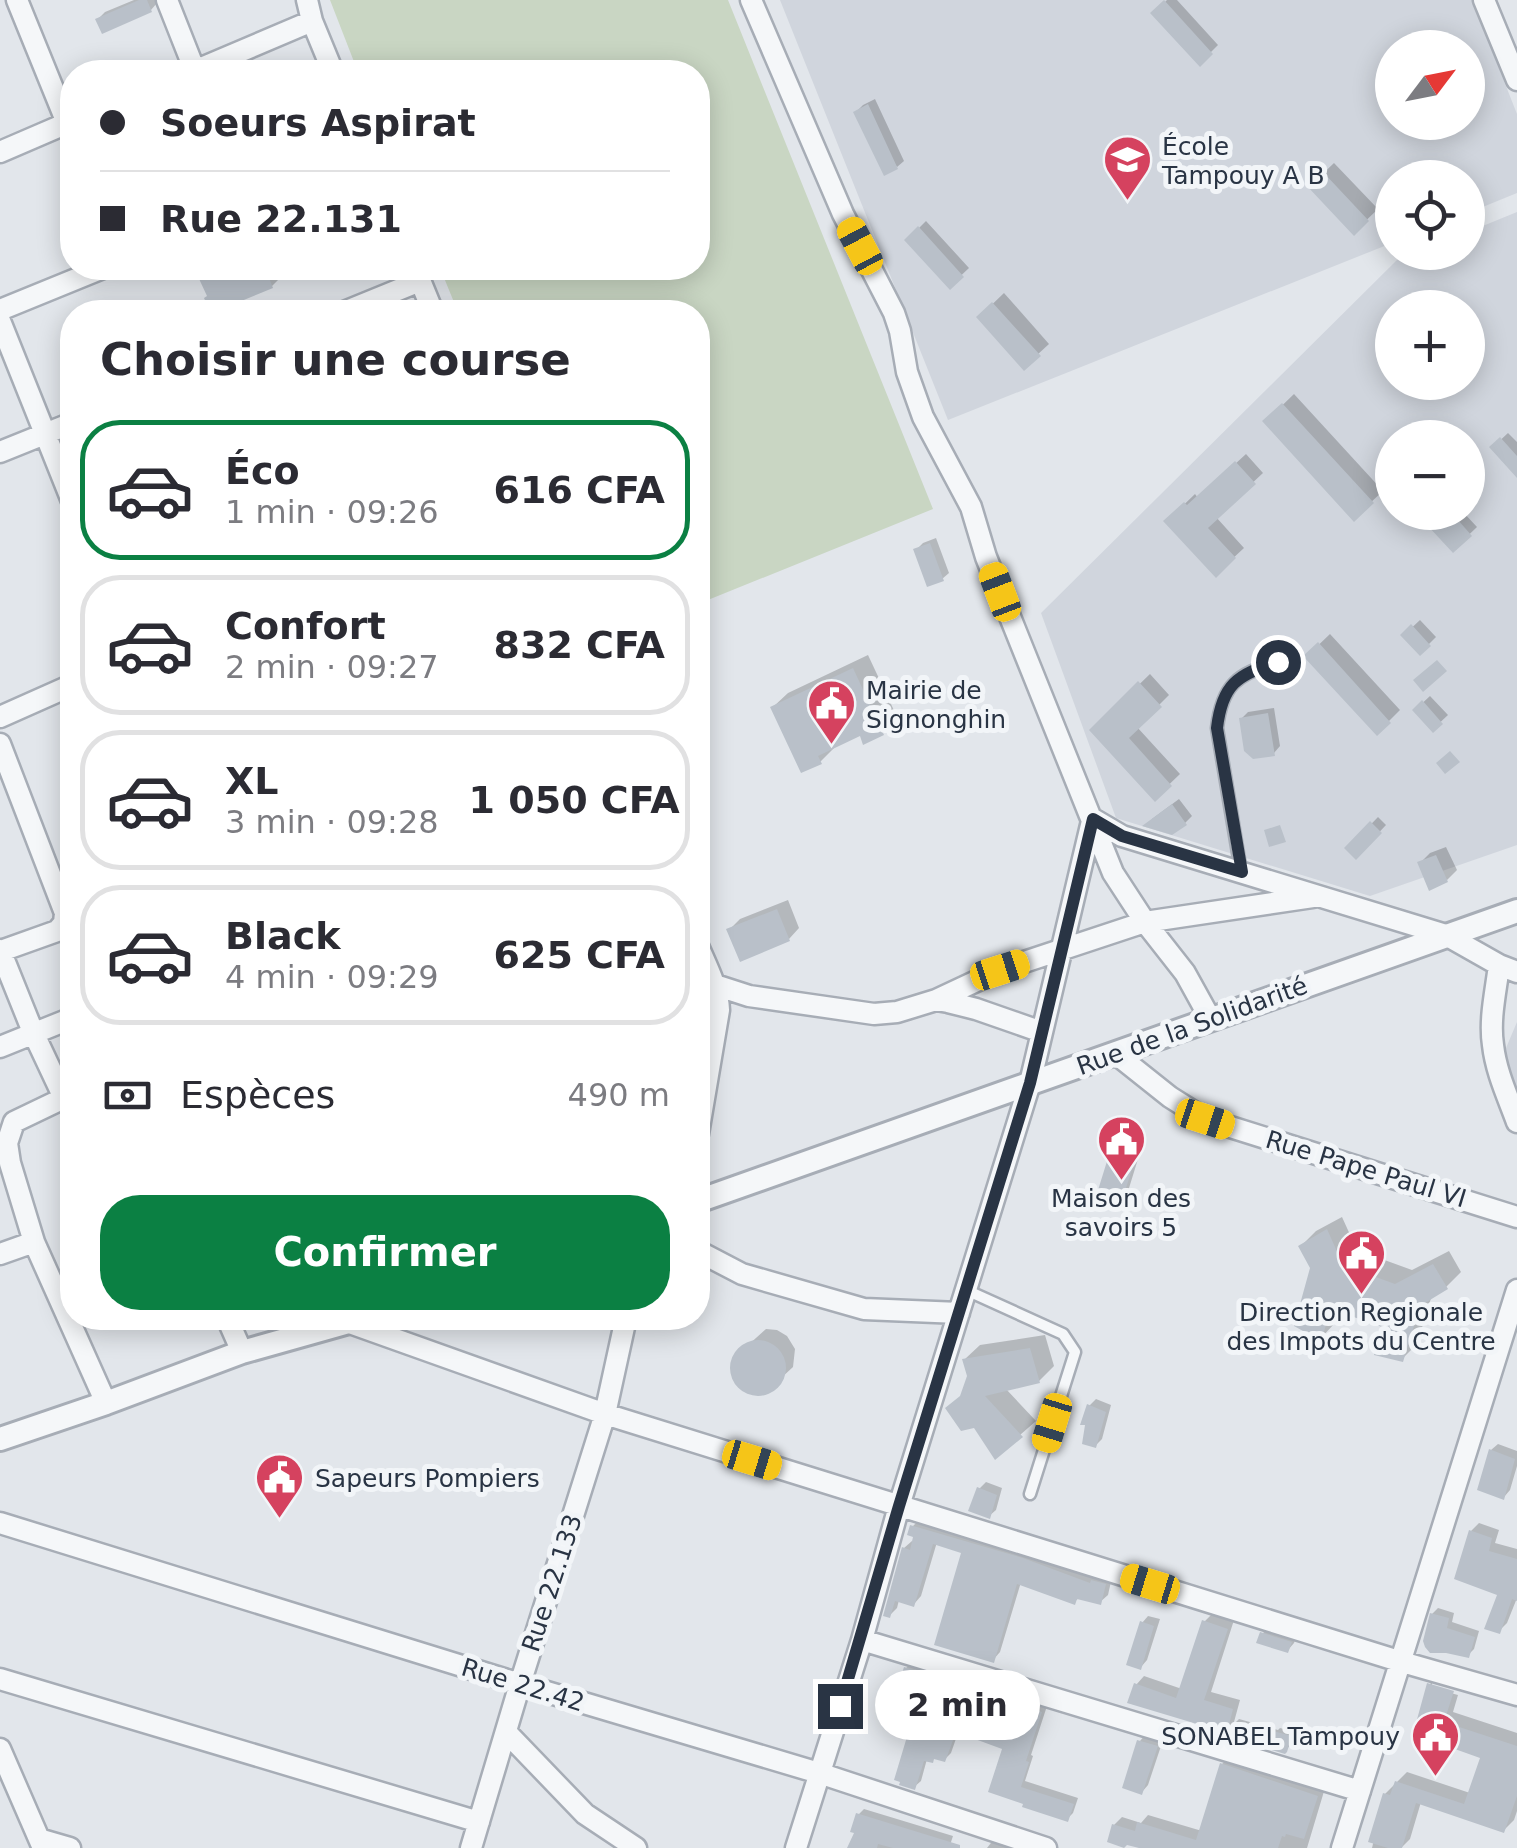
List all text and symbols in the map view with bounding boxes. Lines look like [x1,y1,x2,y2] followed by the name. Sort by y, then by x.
[1375,30,1485,140] north arrow
[1375,30,1485,530] map controls
[160,101,476,145] text: Soeurs Aspirat
[1161,132,1325,190] place label: École Tampouy A B
[1101,134,1153,202] school or university icon: École Tampouy A B
[1375,160,1485,270] button: locate
[160,197,402,241] text: Rue 22.131
[833,212,887,280] car
[1375,290,1485,400] button: +
[100,333,571,386] text: Choisir une course
[1375,420,1485,530] button: −
[105,445,195,535] icon: car
[225,449,300,493] text: Éco
[494,468,665,512] text: 616 CFA
[225,493,439,531] text: 1 min · 09:26
[975,559,1025,625] car
[105,600,195,690] icon: car
[225,604,386,648] text: Confort
[494,623,665,667] text: 832 CFA
[1256,640,1301,685] route start
[225,648,439,686] text: 2 min · 09:27
[866,676,1006,734] place label: Mairie de Signonghin
[805,678,857,746] public building icon: Mairie de Signonghin
[105,755,195,845] icon: car
[225,759,279,803] text: XL
[469,778,680,822] text: 1 050 CFA
[225,803,439,841] text: 3 min · 09:28
[105,910,195,1000] icon: car
[225,914,340,958] text: Black
[494,933,665,977] text: 625 CFA
[967,946,1033,994] car
[225,958,439,996] text: 4 min · 09:29
[1073,971,1311,1081] street label: Rue de la Solidarité
[100,1068,155,1123] icon: cash
[180,1073,335,1117] text: Espèces
[568,1076,670,1114] text: 490 m
[1172,1095,1238,1143] car
[1095,1114,1147,1182] public building icon: Maison des savoirs 5
[1262,1125,1470,1213] street label: Rue Pape Paul VI
[1051,1184,1191,1242] place label: Maison des savoirs 5
[100,1195,670,1310] button: Confirmer
[1335,1228,1387,1296] public building icon: Direction Regionale des Impots du Centre
[1226,1298,1496,1356] place label: Direction Regionale des Impots du Centre
[1029,1390,1075,1456] car
[719,1437,785,1483] car
[254,1452,306,1520] public building icon: Sapeurs Pompiers
[315,1464,540,1493] place label: Sapeurs Pompiers
[516,1511,588,1655] street label: Rue 22.133
[1117,1561,1183,1607] car
[458,1653,588,1717] street label: Rue 22.42
[875,1671,1040,1741] callout: 2 min
[818,1684,863,1729] route end
[907,1686,1008,1724] text: 2 min
[1409,1710,1461,1778] public building icon: SONABEL Tampouy
[1161,1722,1400,1751] place label: SONABEL Tampouy

